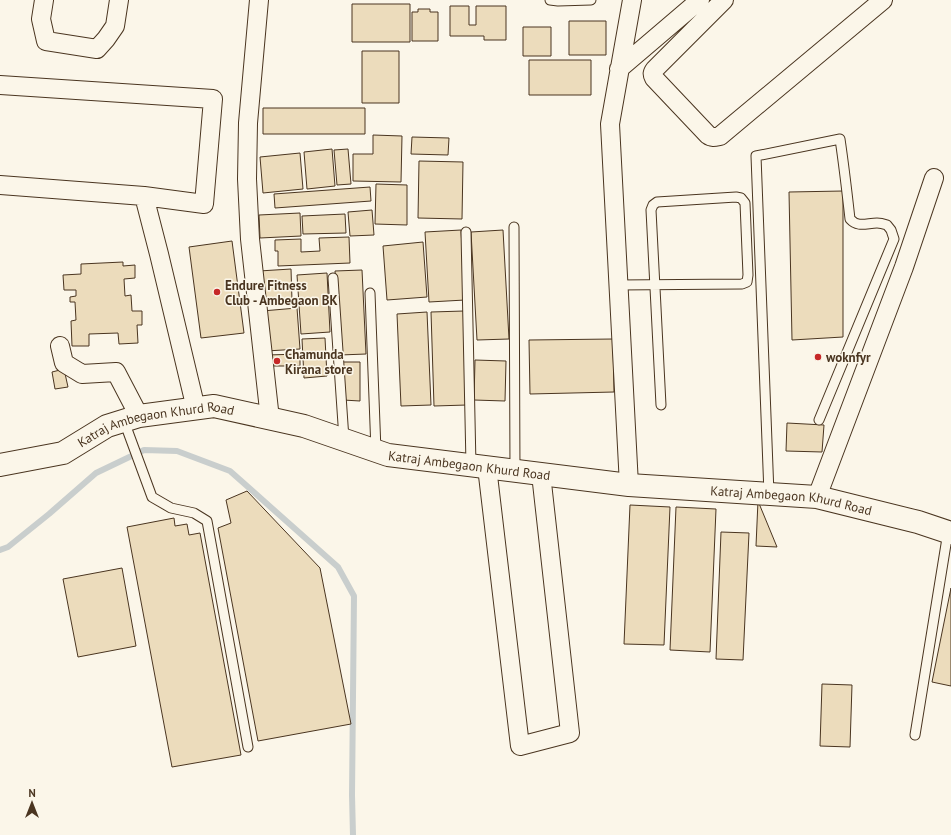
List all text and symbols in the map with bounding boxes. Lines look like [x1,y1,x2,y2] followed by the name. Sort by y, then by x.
[225,277,338,309] place label: Endure Fitness Club - Ambegaon BK
[212,287,222,297] marker: Endure Fitness Club - Ambegaon BK
[285,346,353,378] place label: Chamunda Kirana store
[825,349,871,366] place label: woknfyr
[813,352,823,362] marker: woknfyr
[272,356,282,366] marker: Chamunda Kirana store
[74,397,236,451] street label: Katraj Ambegaon Khurd Road
[387,447,551,484] street label: Katraj Ambegaon Khurd Road
[710,482,874,519] street label: Katraj Ambegaon Khurd Road
[12,783,52,823] north arrow
[28,786,36,800] text: N

